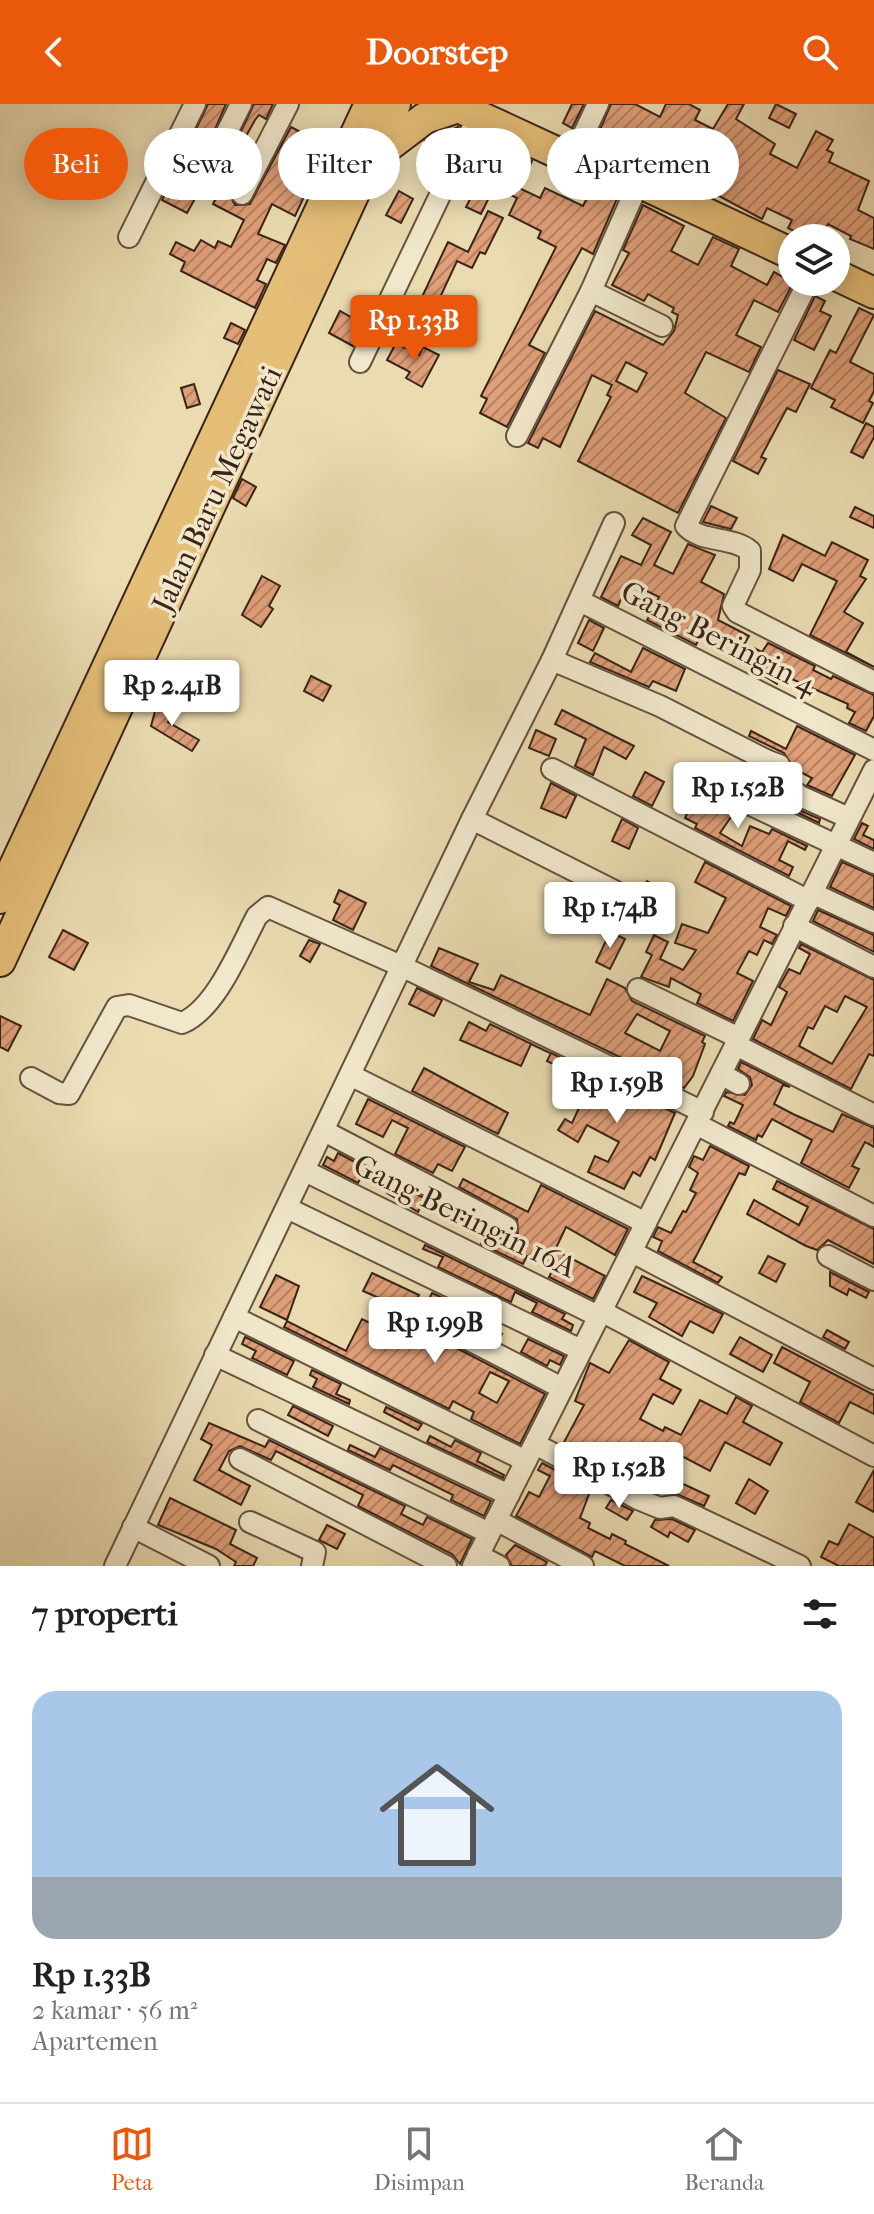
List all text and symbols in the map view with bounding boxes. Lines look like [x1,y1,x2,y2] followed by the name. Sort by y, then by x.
[32,30,76,74] icon: back
[798,30,842,74] icon: search
[366,31,508,73] text: Doorstep
[24,128,128,200] chip: Beli
[144,128,262,200] chip: Sewa
[278,128,400,200] chip: Filter
[416,128,531,200] chip: Baru
[547,128,739,200] chip: Apartemen
[778,224,850,296] map controls
[778,224,850,296] button: layers
[331,295,497,363] pin: Rp 1.33B
[368,305,460,336] text: Rp 1.33B
[144,361,290,619] street label: Jalan Baru Megawati
[615,574,824,703] street label: Gang Beringin 4
[89,660,255,728] pin: Rp 2.41B
[122,670,222,701] text: Rp 2.41B
[655,762,821,830] pin: Rp 1.52B
[691,772,785,803] text: Rp 1.52B
[527,882,693,950] pin: Rp 1.74B
[562,892,658,923] text: Rp 1.74B
[534,1057,700,1125] pin: Rp 1.59B
[570,1067,664,1098] text: Rp 1.59B
[348,1147,582,1286] street label: Gang Beringin 16A
[352,1297,518,1365] pin: Rp 1.99B
[387,1307,483,1338] text: Rp 1.99B
[536,1442,702,1510] pin: Rp 1.52B
[572,1452,666,1483] text: Rp 1.52B
[798,1592,842,1636] icon: filters
[32,1594,178,1634] text: 7 properti
[365,1743,509,1887] icon: home
[32,1955,151,1995] text: Rp 1.33B
[32,1995,197,2026] text: 2 kamar · 56 m²
[32,2026,158,2057] text: Apartemen
[110,2122,154,2196] tab: Peta
[374,2122,465,2196] tab: Disimpan
[685,2122,764,2196] tab: Beranda

